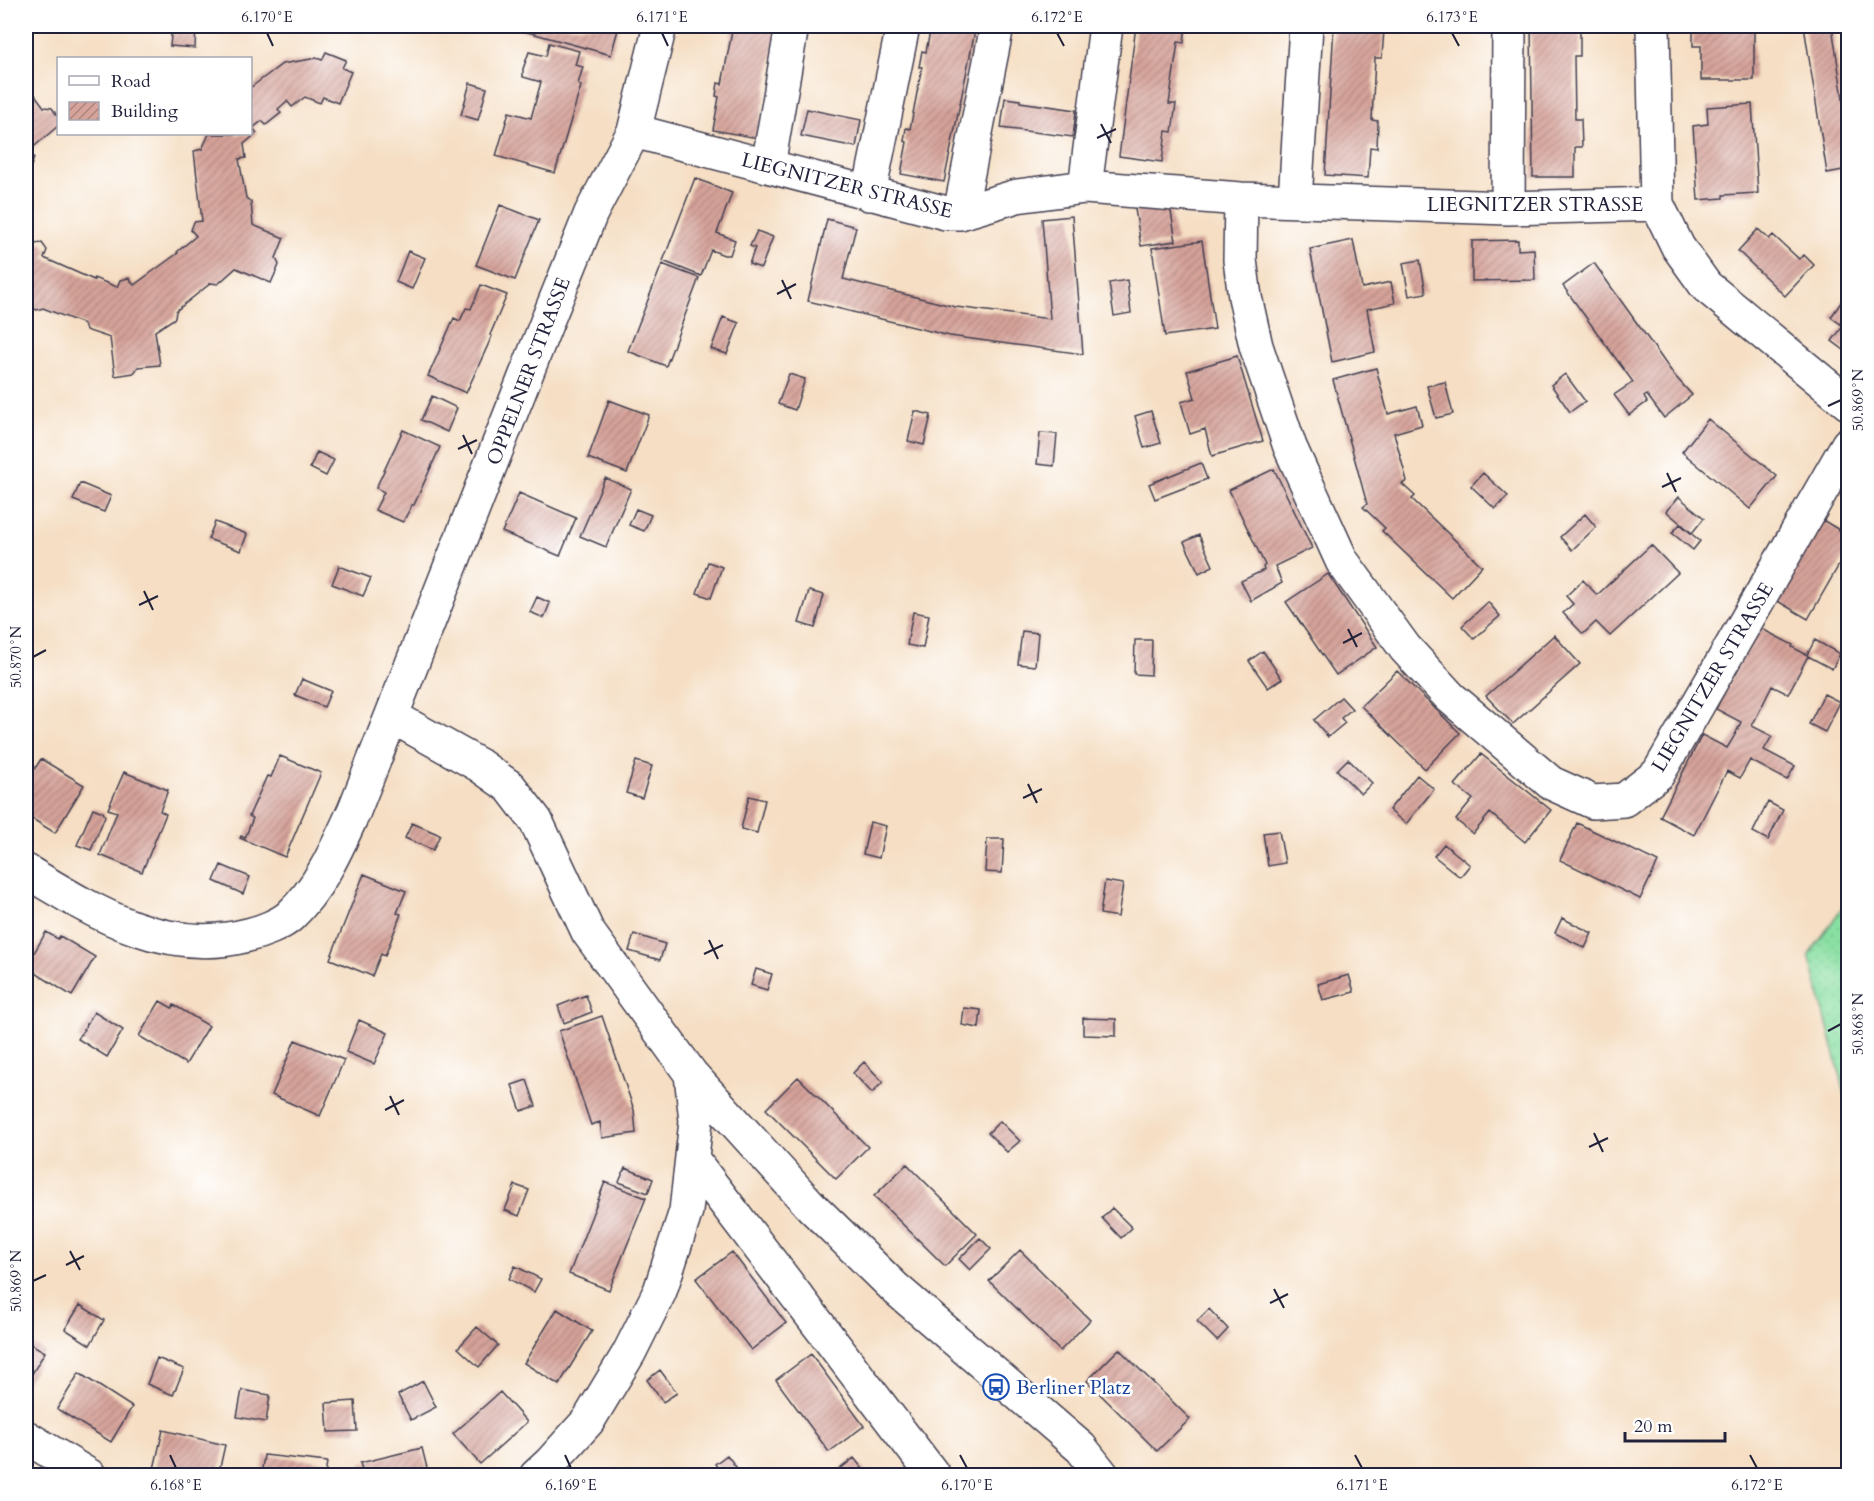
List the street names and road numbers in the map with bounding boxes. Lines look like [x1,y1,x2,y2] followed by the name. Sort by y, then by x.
[739,146,955,225] street label: LIEGNITZER STRASSE
[1427,191,1643,218] street label: LIEGNITZER STRASSE
[480,273,577,469] street label: OPPELNER STRASSE
[1645,577,1780,777] street label: LIEGNITZER STRASSE

